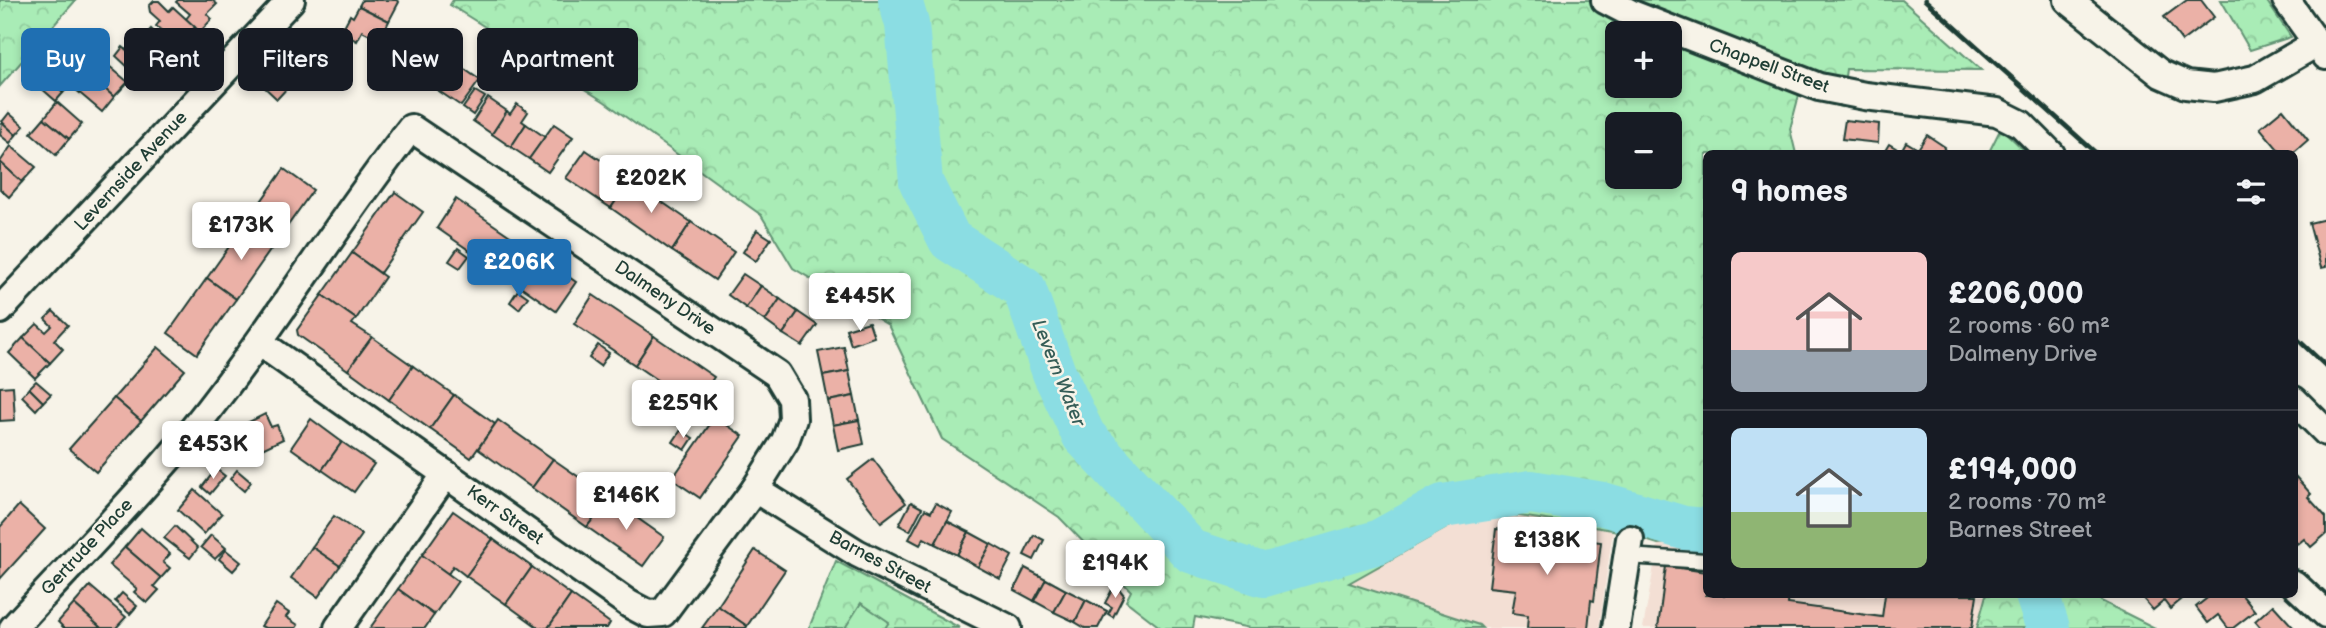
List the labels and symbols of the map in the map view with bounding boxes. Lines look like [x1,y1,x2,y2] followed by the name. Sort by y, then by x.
[1706,35,1832,98] street label: Chappell Street
[70,107,192,235] street label: Levernside Avenue
[602,156,700,215] pin: £202K
[192,202,290,262] pin: £173K
[470,240,568,299] pin: £206K
[611,257,720,340] street label: Dalmeny Drive
[811,274,909,333] pin: £445K
[1026,316,1090,431] water label: Levern Water
[634,380,732,440] pin: £259K
[164,421,262,481] pin: £453K
[577,472,675,532] pin: £146K
[463,481,548,549] street label: Kerr Street
[37,494,137,600] street label: Gertrude Place
[1498,518,1596,577] pin: £138K
[825,526,935,598] street label: Barnes Street
[1066,540,1164,600] pin: £194K

